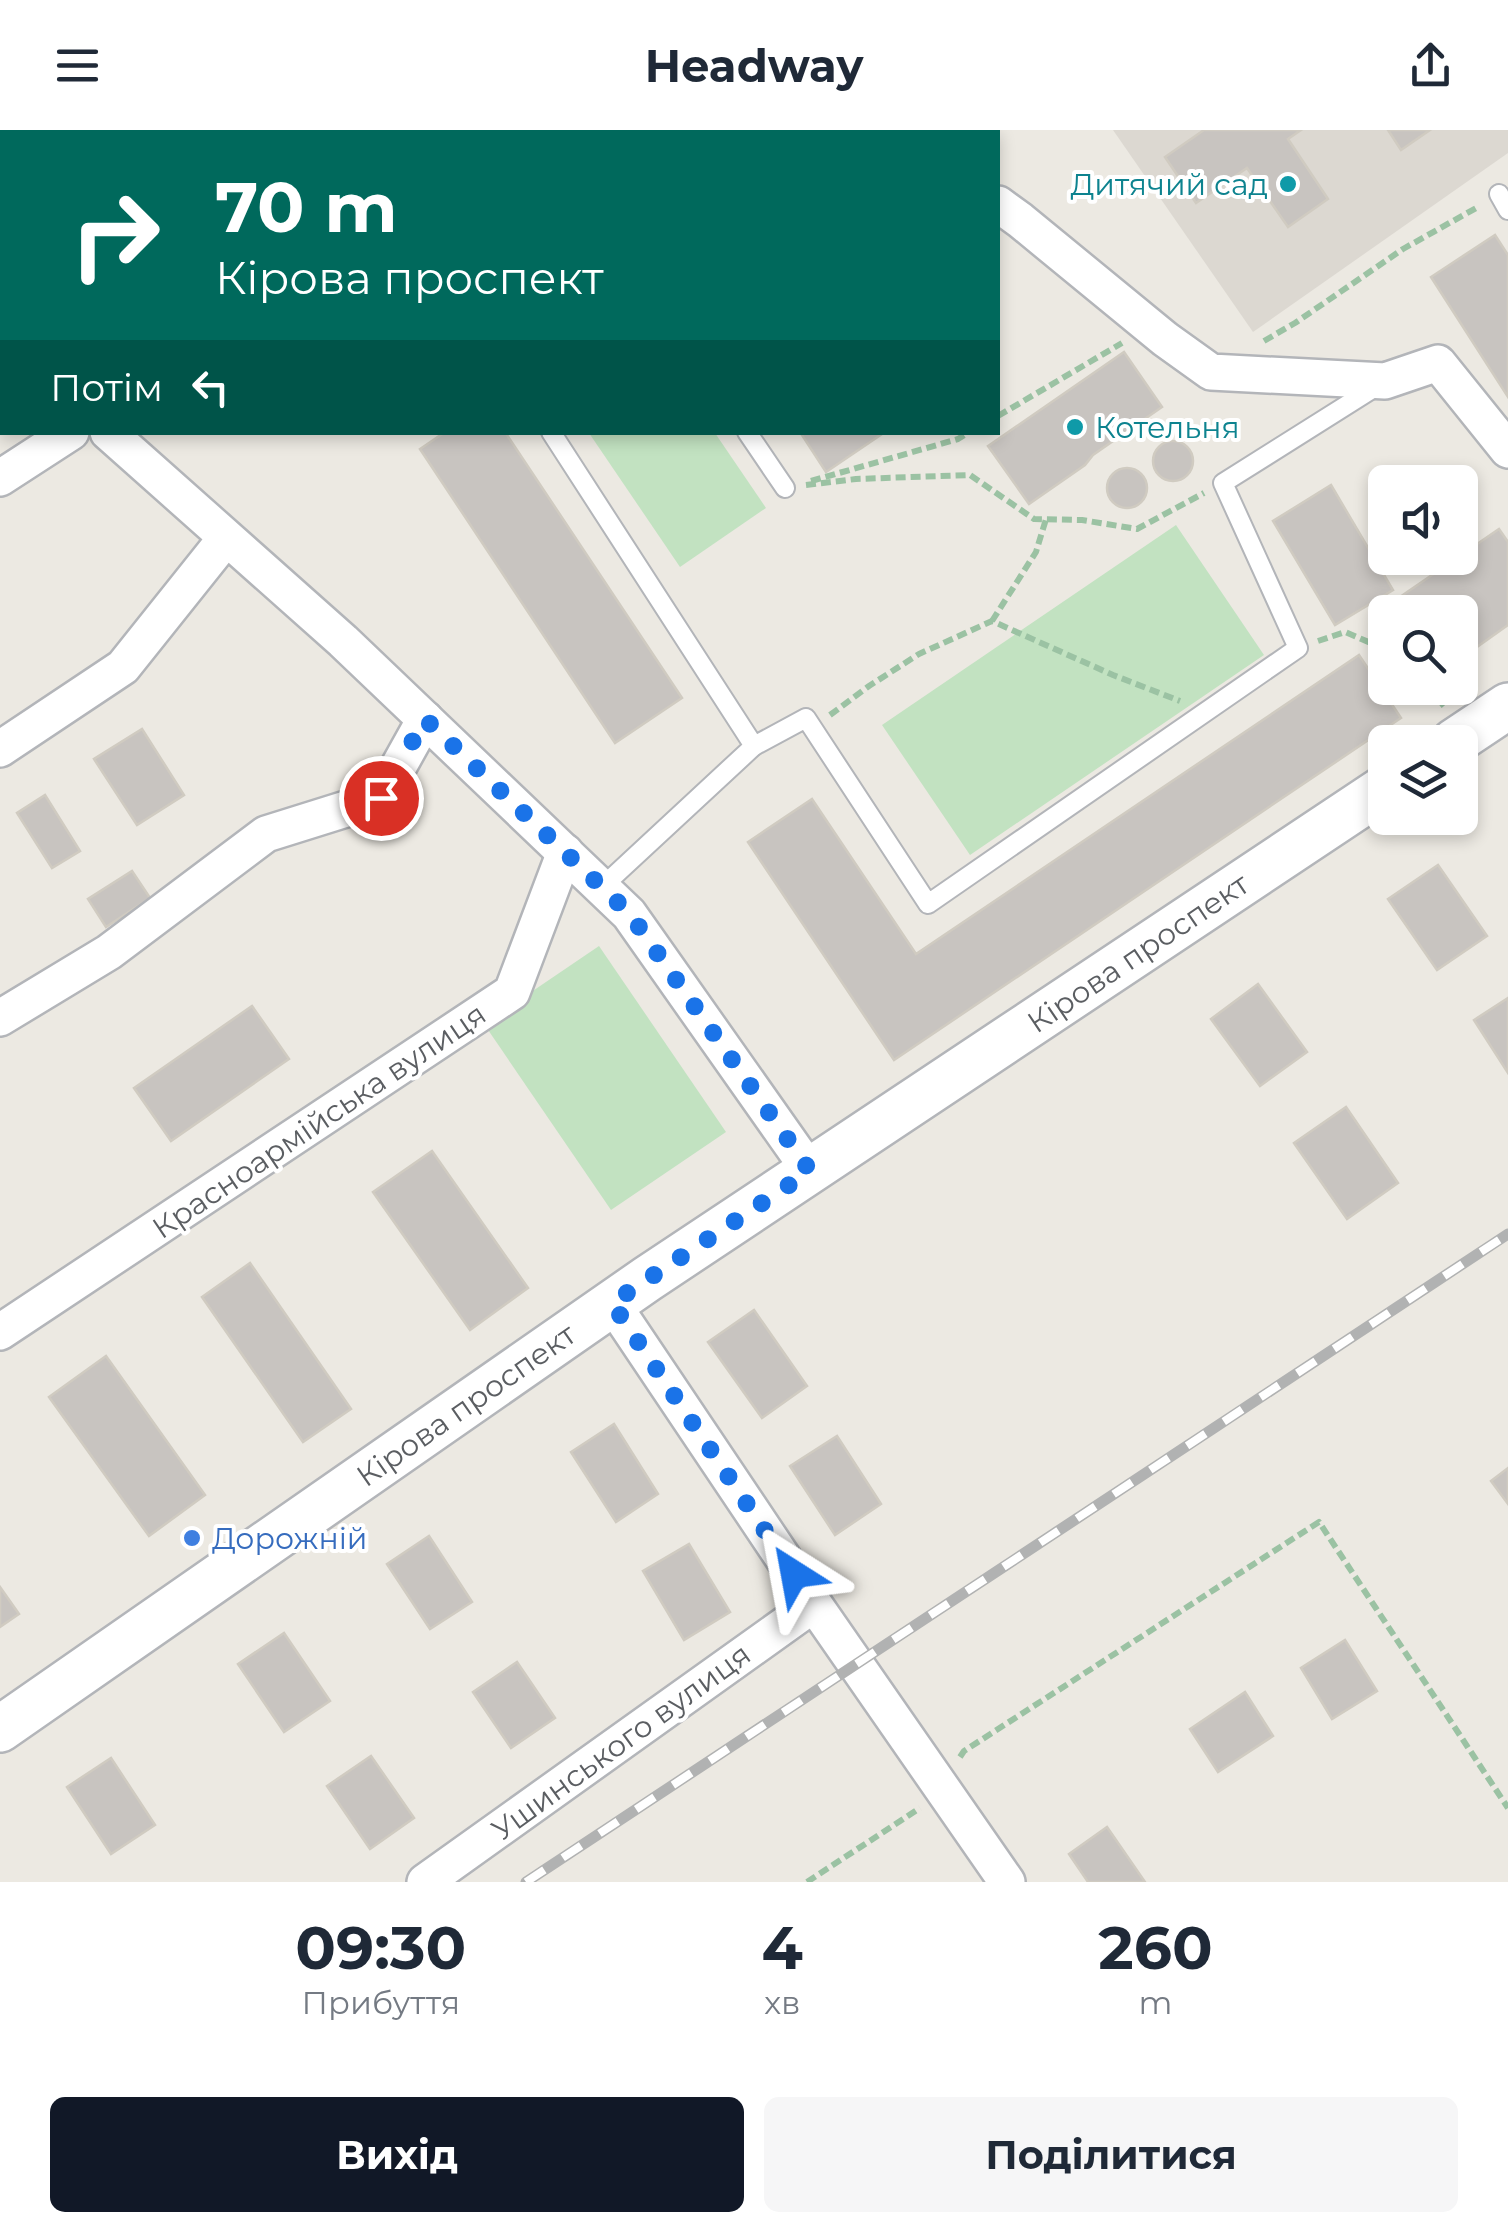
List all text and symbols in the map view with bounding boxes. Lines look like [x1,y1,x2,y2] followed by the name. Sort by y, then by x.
[50,38,105,93] icon: menu
[645,38,863,93] text: Headway
[1403,38,1458,93] icon: share
[215,164,398,250] text: 70 m
[1070,166,1268,203] place label: Дитячий сад
[50,170,180,300] icon: right
[1277,173,1299,195] marker: Дитячий сад
[215,250,604,305] text: Кірова проспект
[183,360,238,415] icon: left
[50,364,163,411] text: Потім
[1095,409,1240,446] place label: Котельня
[1064,416,1086,438] marker: Котельня
[1368,465,1478,835] map controls
[1368,465,1478,575] button: sound
[1368,595,1478,705] button: search
[1368,725,1478,835] button: layers
[339,756,424,841] pin
[354,771,409,826] icon: arrive
[1020,865,1256,1041] street label: Кірова проспект
[145,995,493,1247] street label: Красноармійська вулиця
[349,1315,583,1494] street label: Кірова проспект
[212,1520,367,1557] place label: Дорожній
[742,1522,846,1626] position arrow
[181,1527,203,1549] marker: Дорожній
[484,1636,758,1848] street label: Ушинського вулиця
[295,1911,466,1984] text: 09:30
[762,1911,803,1984] text: 4
[1098,1911,1213,1984] text: 260
[302,1983,460,2022] text: Прибуття
[764,1983,800,2022] text: хв
[1138,1983,1172,2022] text: m
[50,2097,744,2212] button: Вихід
[764,2097,1458,2212] button: Поділитися

